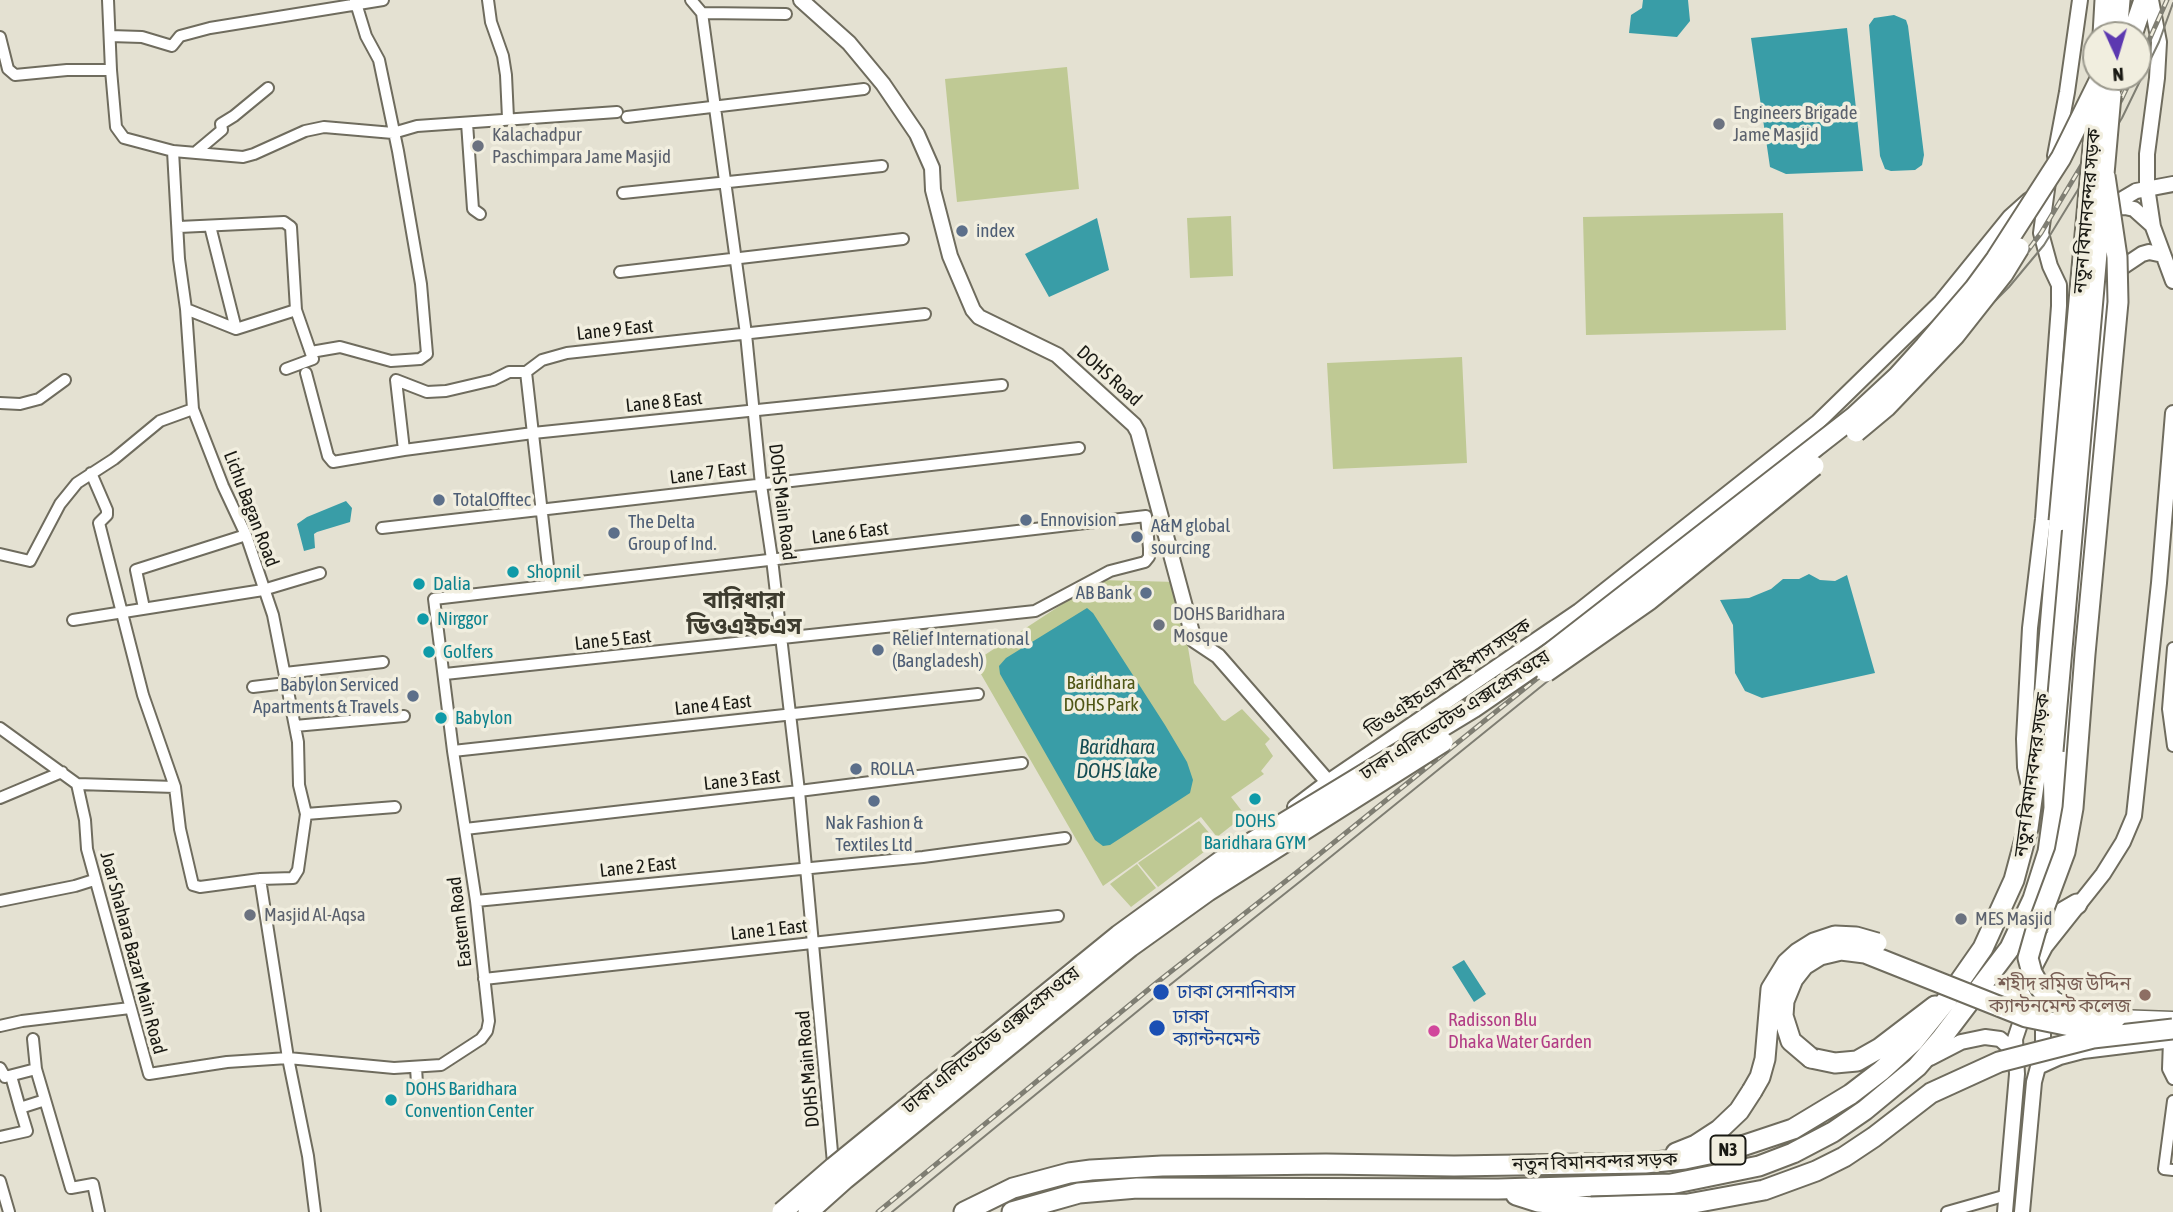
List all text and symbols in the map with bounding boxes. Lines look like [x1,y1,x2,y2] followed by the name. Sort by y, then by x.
[2082,21,2152,91] north arrow
[2112,64,2125,86] text: N
[1733,102,1857,146] place label: Engineers Brigade Jame Masjid
[1711,116,1727,132] marker: Engineers Brigade Jame Masjid
[492,124,671,168] place label: Kalachadpur Paschimpara Jame Masjid
[2068,128,2106,294] street label: নতুন বিমানবন্দর সড়ক
[470,138,486,154] marker: Kalachadpur Paschimpara Jame Masjid
[976,220,1015,242] place label: index
[954,223,970,239] marker: index
[575,315,655,345] street label: Lane 9 East
[1072,341,1146,411] street label: DOHS Road
[624,387,704,417] street label: Lane 8 East
[764,442,800,562] street label: DOHS Main Road
[218,448,284,570] street label: Lichu Bagan Road
[668,457,748,489] street label: Lane 7 East
[453,489,531,511] place label: TotalOfftec
[431,492,447,508] marker: TotalOfftec
[1040,509,1117,531] place label: Ennovision
[628,511,717,555] place label: The Delta Group of Ind.
[1018,512,1034,528] marker: Ennovision
[1151,515,1230,559] place label: A&M global sourcing
[810,517,890,549] street label: Lane 6 East
[606,525,622,541] marker: The Delta Group of Ind.
[1129,529,1145,545] marker: A&M global sourcing
[527,561,581,583] place label: Shopnil
[505,564,521,580] marker: Shopnil
[433,573,471,595] place label: Dalia
[411,576,427,592] marker: Dalia
[1076,582,1132,604] place label: AB Bank
[1138,585,1154,601] marker: AB Bank
[687,587,801,641] district label: বারিধারা ডিওএইচএস
[1173,603,1285,647] place label: DOHS Baridhara Mosque
[437,608,488,630] place label: Nirggor
[415,611,431,627] marker: Nirggor
[1361,614,1535,742] street label: ডিওএইচএস বাইপাস সড়ক
[1151,617,1167,633] marker: DOHS Baridhara Mosque
[573,625,653,655] street label: Lane 5 East
[892,628,1029,672] place label: Relief International (Bangladesh)
[443,641,493,663] place label: Golfers
[870,642,886,658] marker: Relief International (Bangladesh)
[421,644,437,660] marker: Golfers
[1356,645,1554,785] street label: ঢাকা এলিভেটেড এক্সপ্রেসওয়ে
[1063,672,1139,716] park label: Baridhara DOHS Park
[253,674,399,718] place label: Babylon Serviced Apartments & Travels
[405,688,421,704] marker: Babylon Serviced Apartments & Travels
[673,690,753,720] street label: Lane 4 East
[2009,691,2055,859] street label: নতুন বিমানবন্দর সড়ক
[455,707,512,729] place label: Babylon
[433,710,449,726] marker: Babylon
[1076,734,1158,784] water label: Baridhara DOHS lake
[870,758,914,780] place label: ROLLA
[848,761,864,777] marker: ROLLA
[702,765,782,795] street label: Lane 3 East
[1247,791,1263,807] marker: DOHS Baridhara GYM
[866,793,882,809] marker: Nak Fashion & Textiles Ltd
[1204,810,1306,854] place label: DOHS Baridhara GYM
[825,812,923,856] place label: Nak Fashion & Textiles Ltd
[95,849,171,1057] street label: Joar Shahara Bazar Main Road
[598,852,678,882] street label: Lane 2 East
[443,875,477,969] street label: Eastern Road
[264,904,366,926] place label: Masjid Al-Aqsa
[242,907,258,923] marker: Masjid Al-Aqsa
[1975,908,2052,930] place label: MES Masjid
[1953,911,1969,927] marker: MES Masjid
[729,915,809,945] street label: Lane 1 East
[898,961,1084,1119] street label: ঢাকা এলিভেটেড এক্সপ্রেসওয়ে
[1989,973,2131,1017] place label: শহীদ রমিজ উদ্দিন ক্যান্টনমেন্ট কলেজ
[1177,981,1295,1003] place label: ঢাকা সেনানিবাস
[1151,982,1171,1002] marker: ঢাকা সেনানিবাস
[2137,987,2153,1003] marker: শহীদ রমিজ উদ্দিন ক্যান্টনমেন্ট কলেজ
[1173,1006,1260,1050] place label: ঢাকা ক্যান্টনমেন্ট
[1448,1009,1592,1053] place label: Radisson Blu Dhaka Water Garden
[792,1010,824,1128] street label: DOHS Main Road
[1147,1018,1167,1038] marker: ঢাকা ক্যান্টনমেন্ট
[1426,1023,1442,1039] marker: Radisson Blu Dhaka Water Garden
[405,1078,534,1122] place label: DOHS Baridhara Convention Center
[383,1092,399,1108] marker: DOHS Baridhara Convention Center
[1710,1135,1746,1164] road number: N3
[1512,1148,1678,1176] street label: নতুন বিমানবন্দর সড়ক

